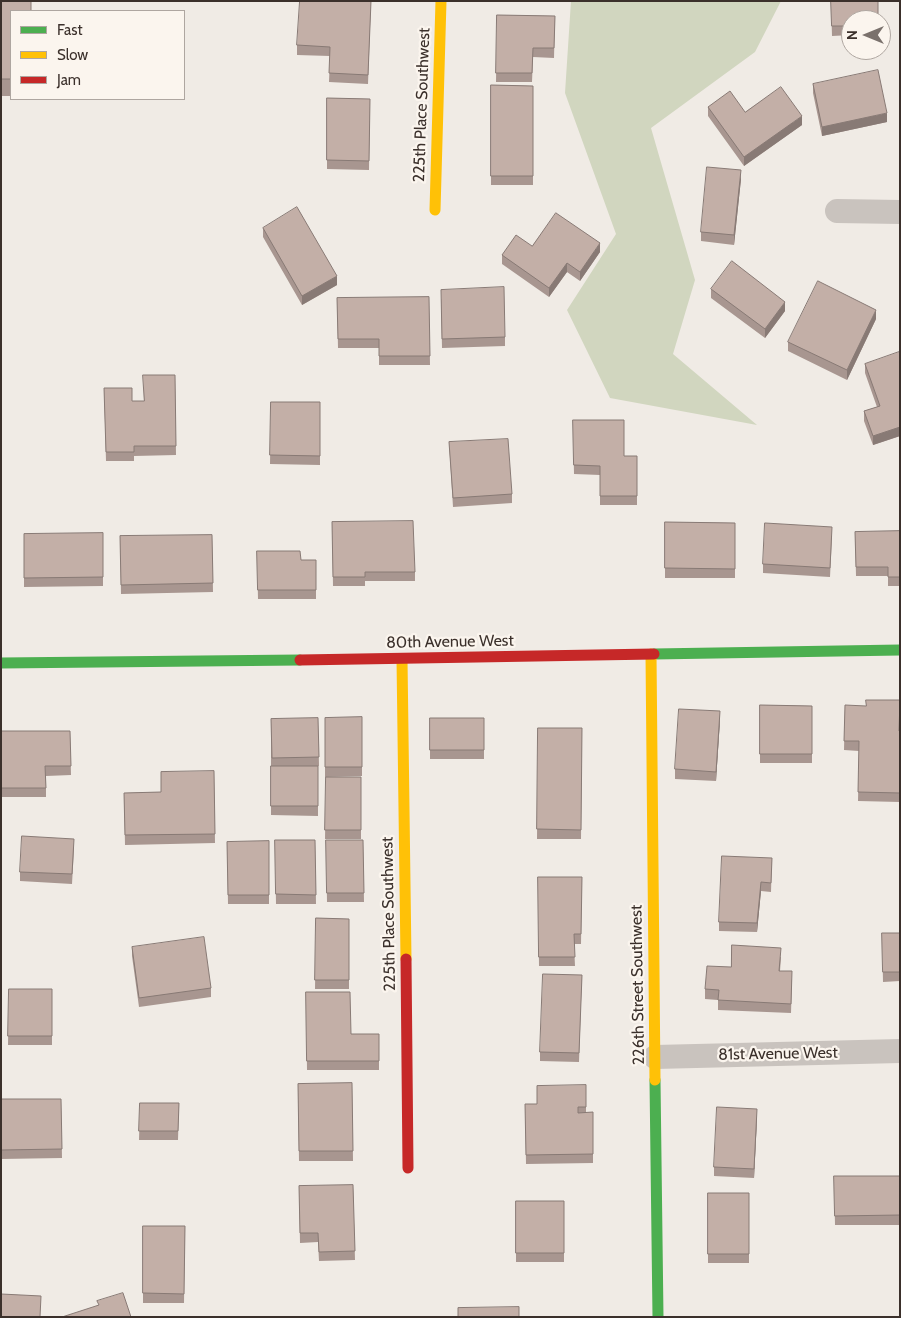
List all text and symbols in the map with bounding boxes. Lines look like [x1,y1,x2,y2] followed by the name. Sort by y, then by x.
[10,10,185,100] legend
[841,10,891,60] north arrow
[57,21,82,39] text: Fast
[410,27,434,183] street label: 225th Place Southwest
[843,30,861,40] text: N
[57,46,88,64] text: Slow
[57,71,81,89] text: Jam
[386,631,514,653] street label: 80th Avenue West
[378,836,400,992] street label: 225th Place Southwest
[627,905,649,1065] street label: 226th Street Southwest
[718,1043,838,1065] street label: 81st Avenue West

